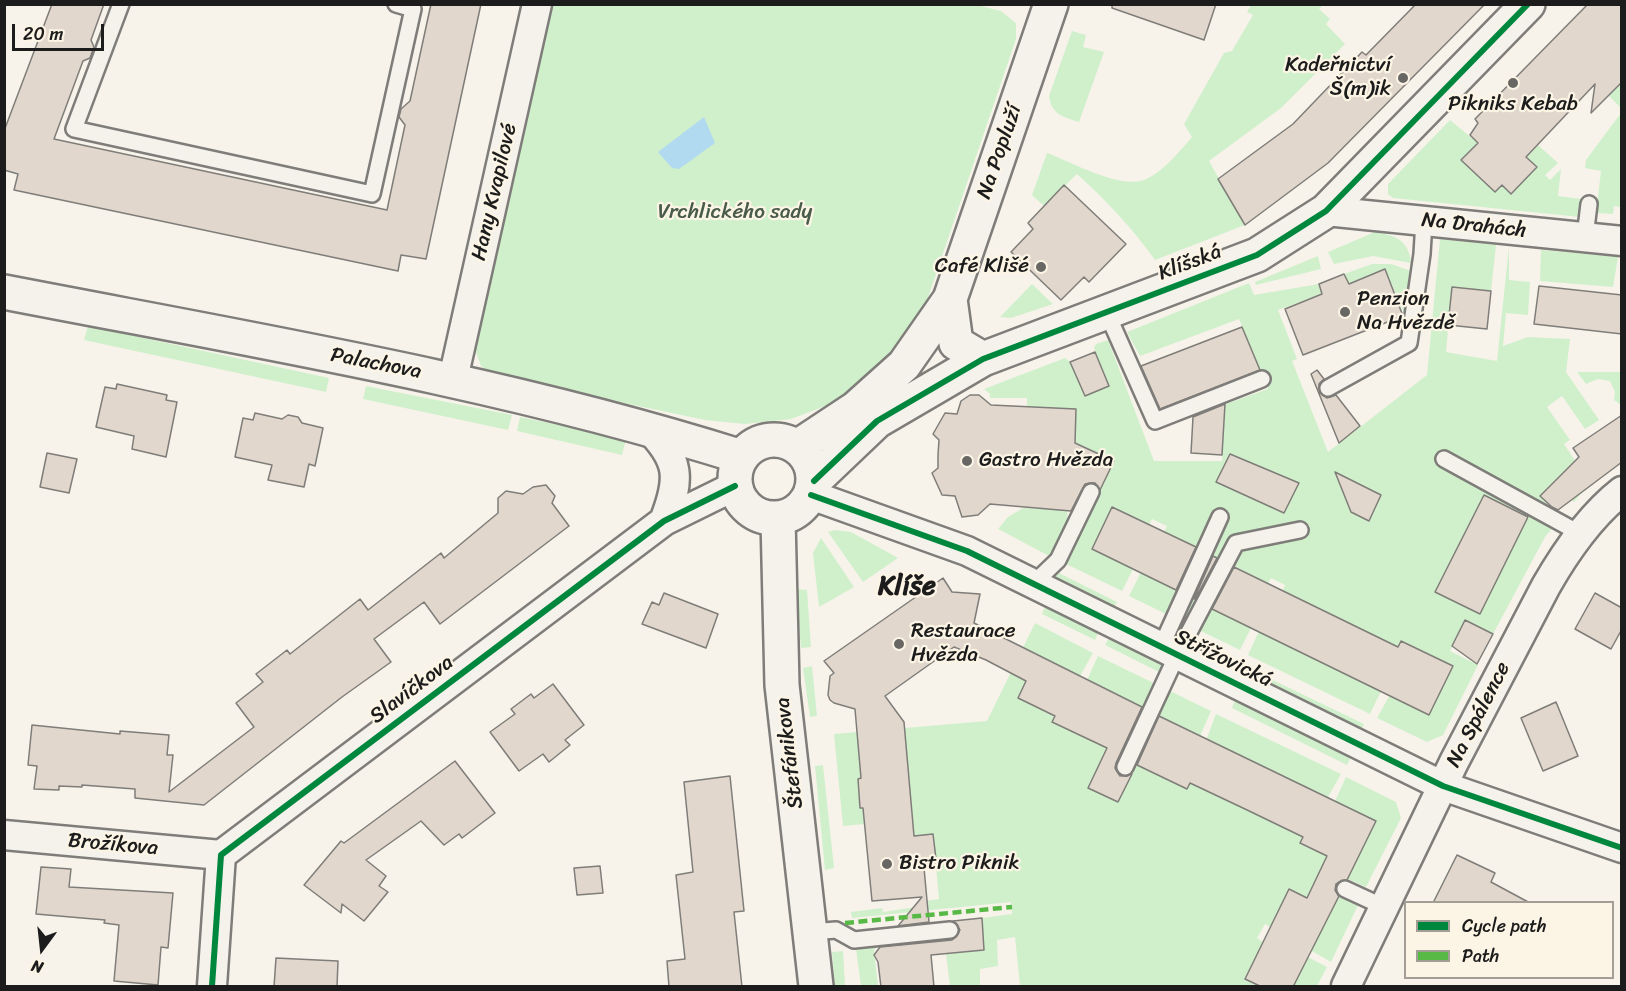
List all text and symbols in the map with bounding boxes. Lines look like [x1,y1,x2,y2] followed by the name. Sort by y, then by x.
[15,12,106,50] scale bar
[23,18,63,50] text: 20 m
[1285,53,1391,103] place label: Kadeřnictví Š(m)ik
[1396,71,1410,85] marker: Kadeřnictví Š(m)ik
[1506,76,1520,90] marker: Pikniks Kebab
[1448,92,1578,118] place label: Pikniks Kebab
[972,102,1028,202] street label: Na Popluží
[467,121,523,263] street label: Hany Kvapilové
[658,200,812,226] park label: Vrchlického sady
[1420,208,1528,244] street label: Na Drahách
[1155,239,1225,287] street label: Klíšská
[935,254,1029,280] place label: Café Klišé
[1034,260,1048,274] marker: Café Klišé
[1357,287,1455,337] place label: Penzion Na Hvězdě
[1338,305,1352,319] marker: Penzion Na Hvězdě
[328,343,424,385] street label: Palachova
[979,448,1113,474] place label: Gastro Hvězda
[960,454,974,468] marker: Gastro Hvězda
[878,571,936,603] district label: Klíše
[911,619,1016,669] place label: Restaurace Hvězda
[1170,625,1276,693] street label: Střížovická
[892,637,906,651] marker: Restaurace Hvězda
[365,650,459,730] street label: Slavíčkova
[1442,658,1516,772] street label: Na Spálence
[771,696,809,810] street label: Štefánikova
[67,829,159,861] street label: Brožíkova
[899,851,1020,877] place label: Bistro Piknik
[880,857,894,871] marker: Bistro Piknik
[1404,901,1614,979] legend
[1462,910,1546,942] text: Cycle path
[12,919,72,979] north arrow
[1462,940,1499,972] text: Path
[28,951,46,982] text: N

